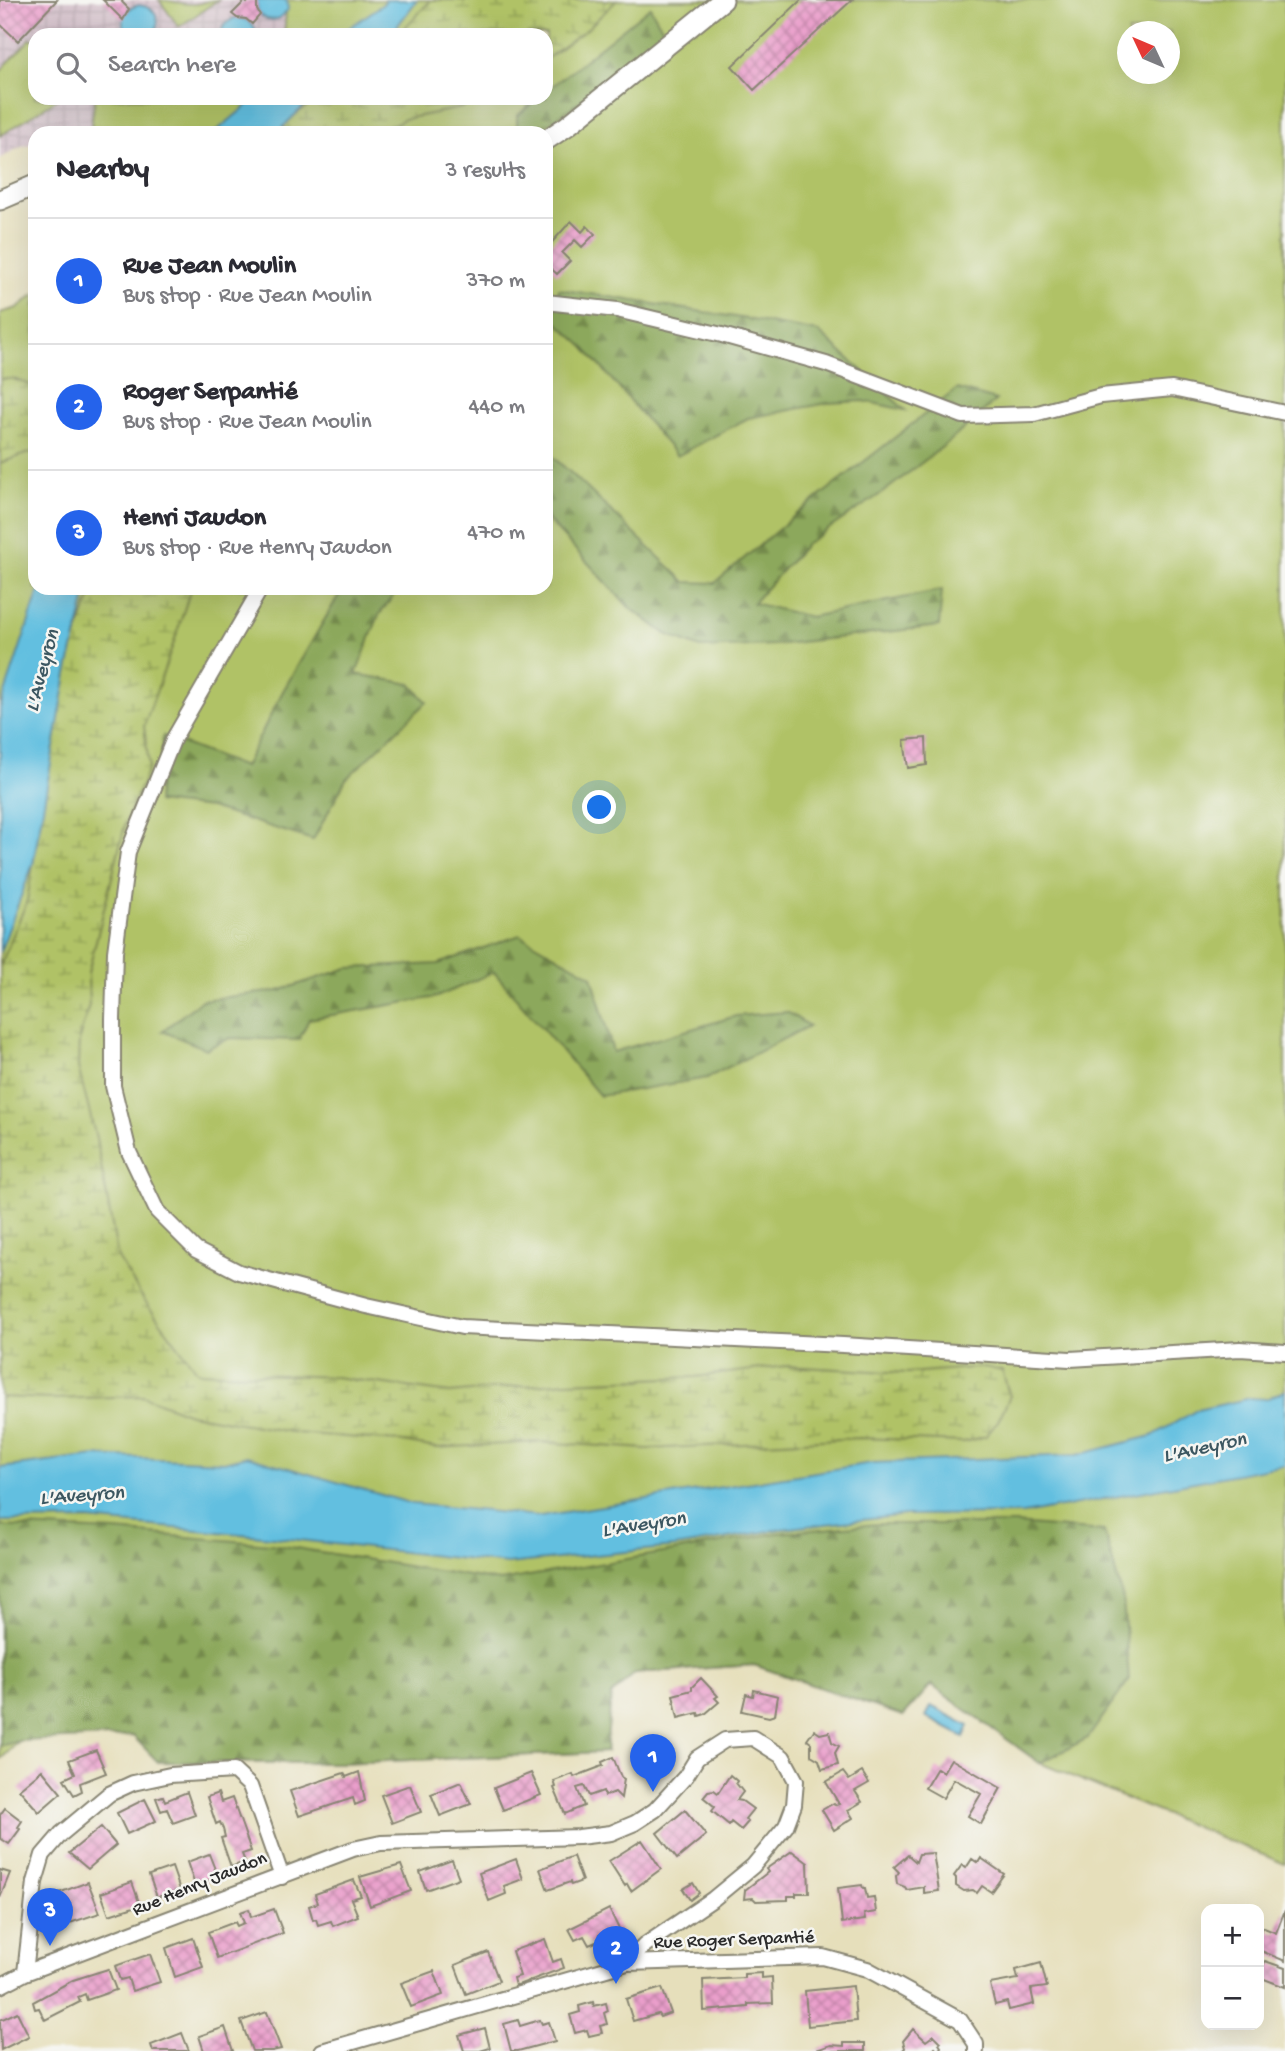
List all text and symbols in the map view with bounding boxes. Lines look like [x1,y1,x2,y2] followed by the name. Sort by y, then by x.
[1117,21,1180,84] north arrow
[28,28,553,105] search box
[52,48,90,86] icon: search
[108,51,236,82] text: Search here
[56,154,149,189] text: Nearby
[445,158,525,185] text: 3 results
[123,252,296,283] text: Rue Jean Moulin
[74,268,84,295] text: 1
[466,268,525,295] text: 370 m
[123,283,372,310] text: Bus stop · Rue Jean Moulin
[123,378,298,409] text: Roger Serpantié
[73,394,85,421] text: 2
[468,394,525,421] text: 440 m
[123,409,372,436] text: Bus stop · Rue Jean Moulin
[123,504,266,535] text: Henri Jaudon
[73,520,85,547] text: 3
[467,520,525,547] text: 470 m
[123,535,392,562] text: Bus stop · Rue Henry Jaudon
[21,626,67,715] water label: L'Aveyron
[582,790,616,824] your location
[1161,1428,1250,1470] water label: L'Aveyron
[39,1482,126,1512] water label: L'Aveyron
[600,1507,689,1545] water label: L'Aveyron
[630,1734,676,1792] pin: 1
[129,1848,271,1922] street label: Rue Henry Jaudon
[27,1888,73,1946] pin: 3
[1201,1904,1264,2030] map controls
[1201,1904,1264,1967] button: +
[593,1926,639,1984] pin: 2
[653,1927,815,1955] street label: Rue Roger Serpantié
[1201,1967,1264,2030] button: −

